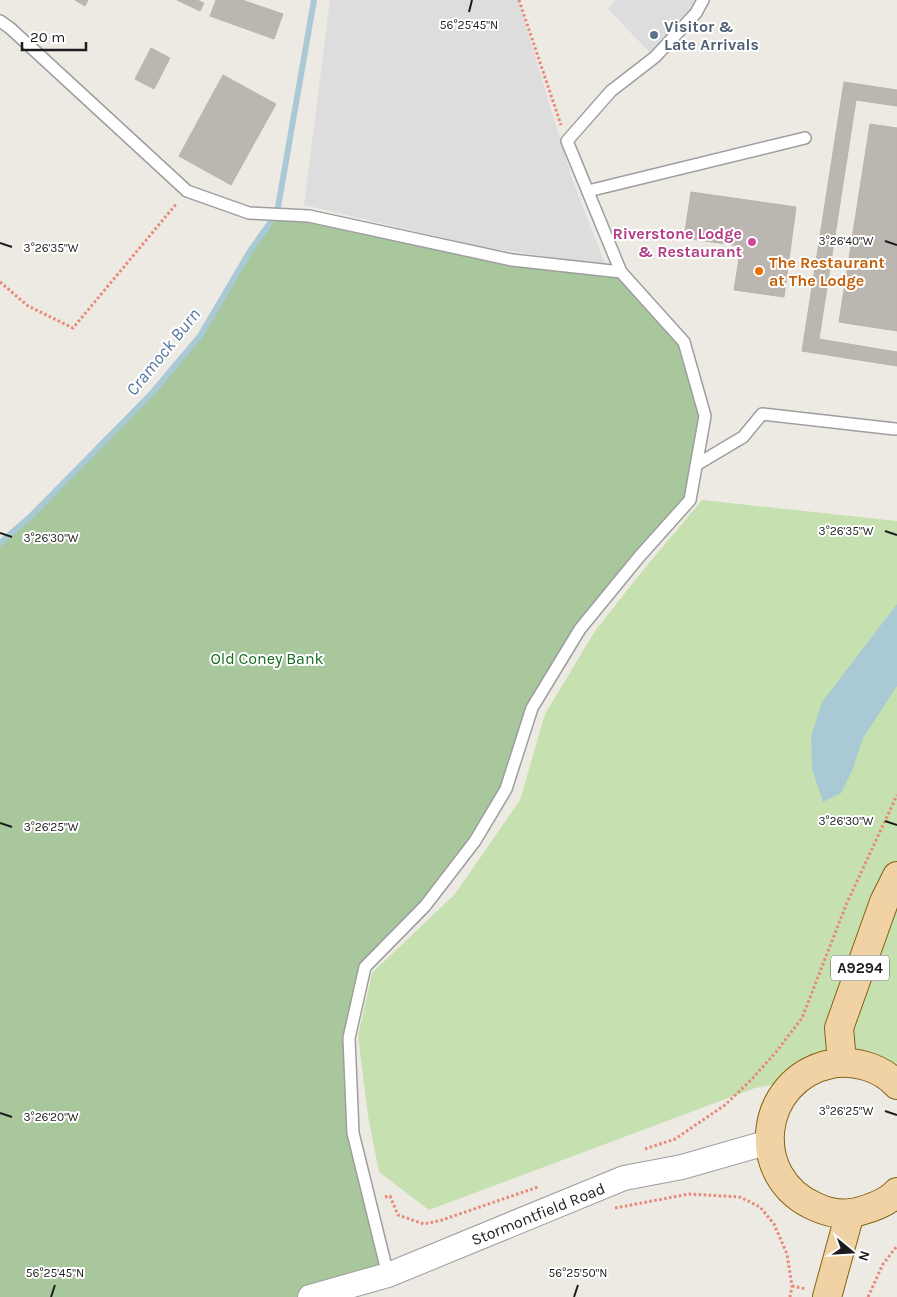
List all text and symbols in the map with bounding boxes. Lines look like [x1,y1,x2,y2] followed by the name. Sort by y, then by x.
[664,17,759,54] place label: Visitor & Late Arrivals
[440,18,498,32] text: 56°25'45"N
[22,20,86,52] scale bar
[30,28,65,46] text: 20 m
[648,29,660,41] marker: Visitor & Late Arrivals
[613,224,742,261] place label: Riverstone Lodge & Restaurant
[819,234,874,248] text: 3°26'40"W
[746,236,758,248] marker: Riverstone Lodge & Restaurant
[24,241,79,255] text: 3°26'35"W
[769,253,885,290] place label: The Restaurant at The Lodge
[753,265,765,277] marker: The Restaurant at The Lodge
[121,304,205,400] water label: Cramock Burn
[819,524,874,538] text: 3°26'35"W
[23,531,79,545] text: 3°26'30"W
[210,649,324,668] park label: Old Coney Bank
[818,814,874,828] text: 3°26'30"W
[24,820,79,834] text: 3°26'25"W
[831,956,889,980] road number: A9294
[819,1104,874,1118] text: 3°26'25"W
[23,1110,79,1124] text: 3°26'20"W
[468,1178,608,1250] street label: Stormontfield Road
[827,1227,877,1277] north arrow
[854,1248,874,1263] text: N
[26,1266,84,1280] text: 56°25'45"N
[549,1266,607,1280] text: 56°25'50"N

